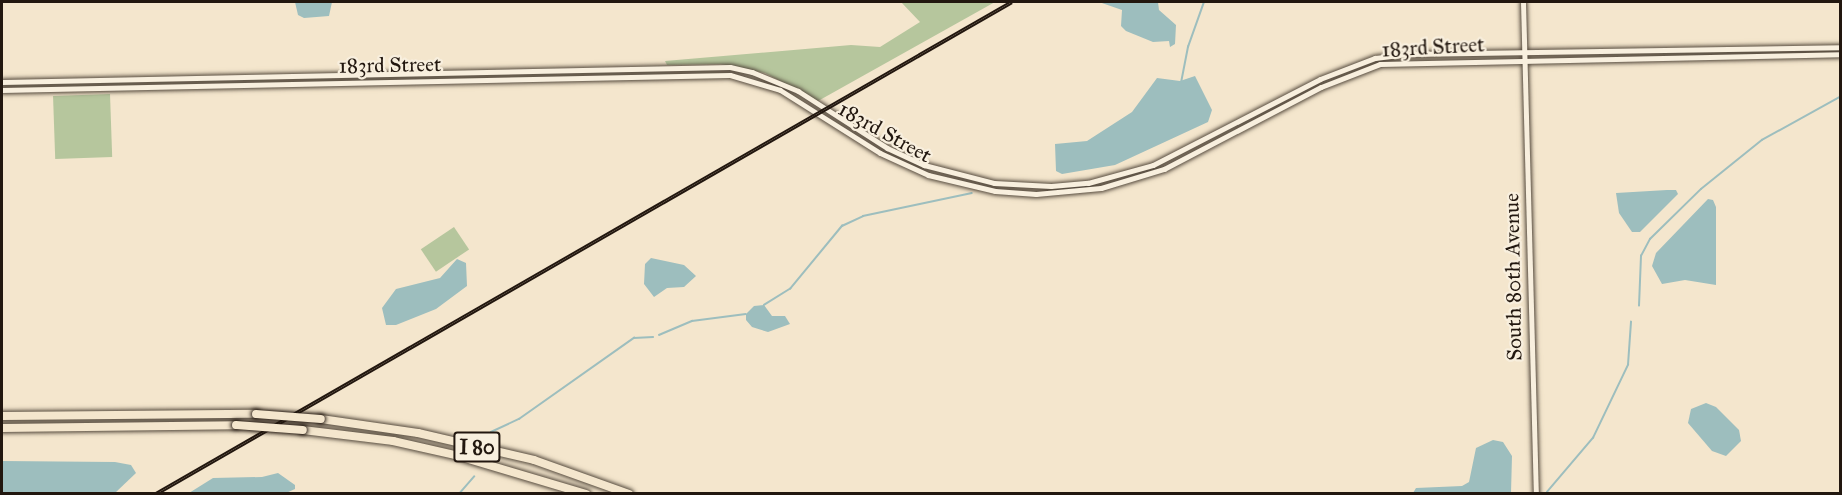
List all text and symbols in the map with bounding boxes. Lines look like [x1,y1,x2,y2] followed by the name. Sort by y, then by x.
[1381,32,1485,62] street label: 183rd Street
[338,52,442,78] street label: 183rd Street
[834,96,936,168] street label: 183rd Street
[1499,193,1527,361] street label: South 80th Avenue
[453,430,501,464] road number: I 80

